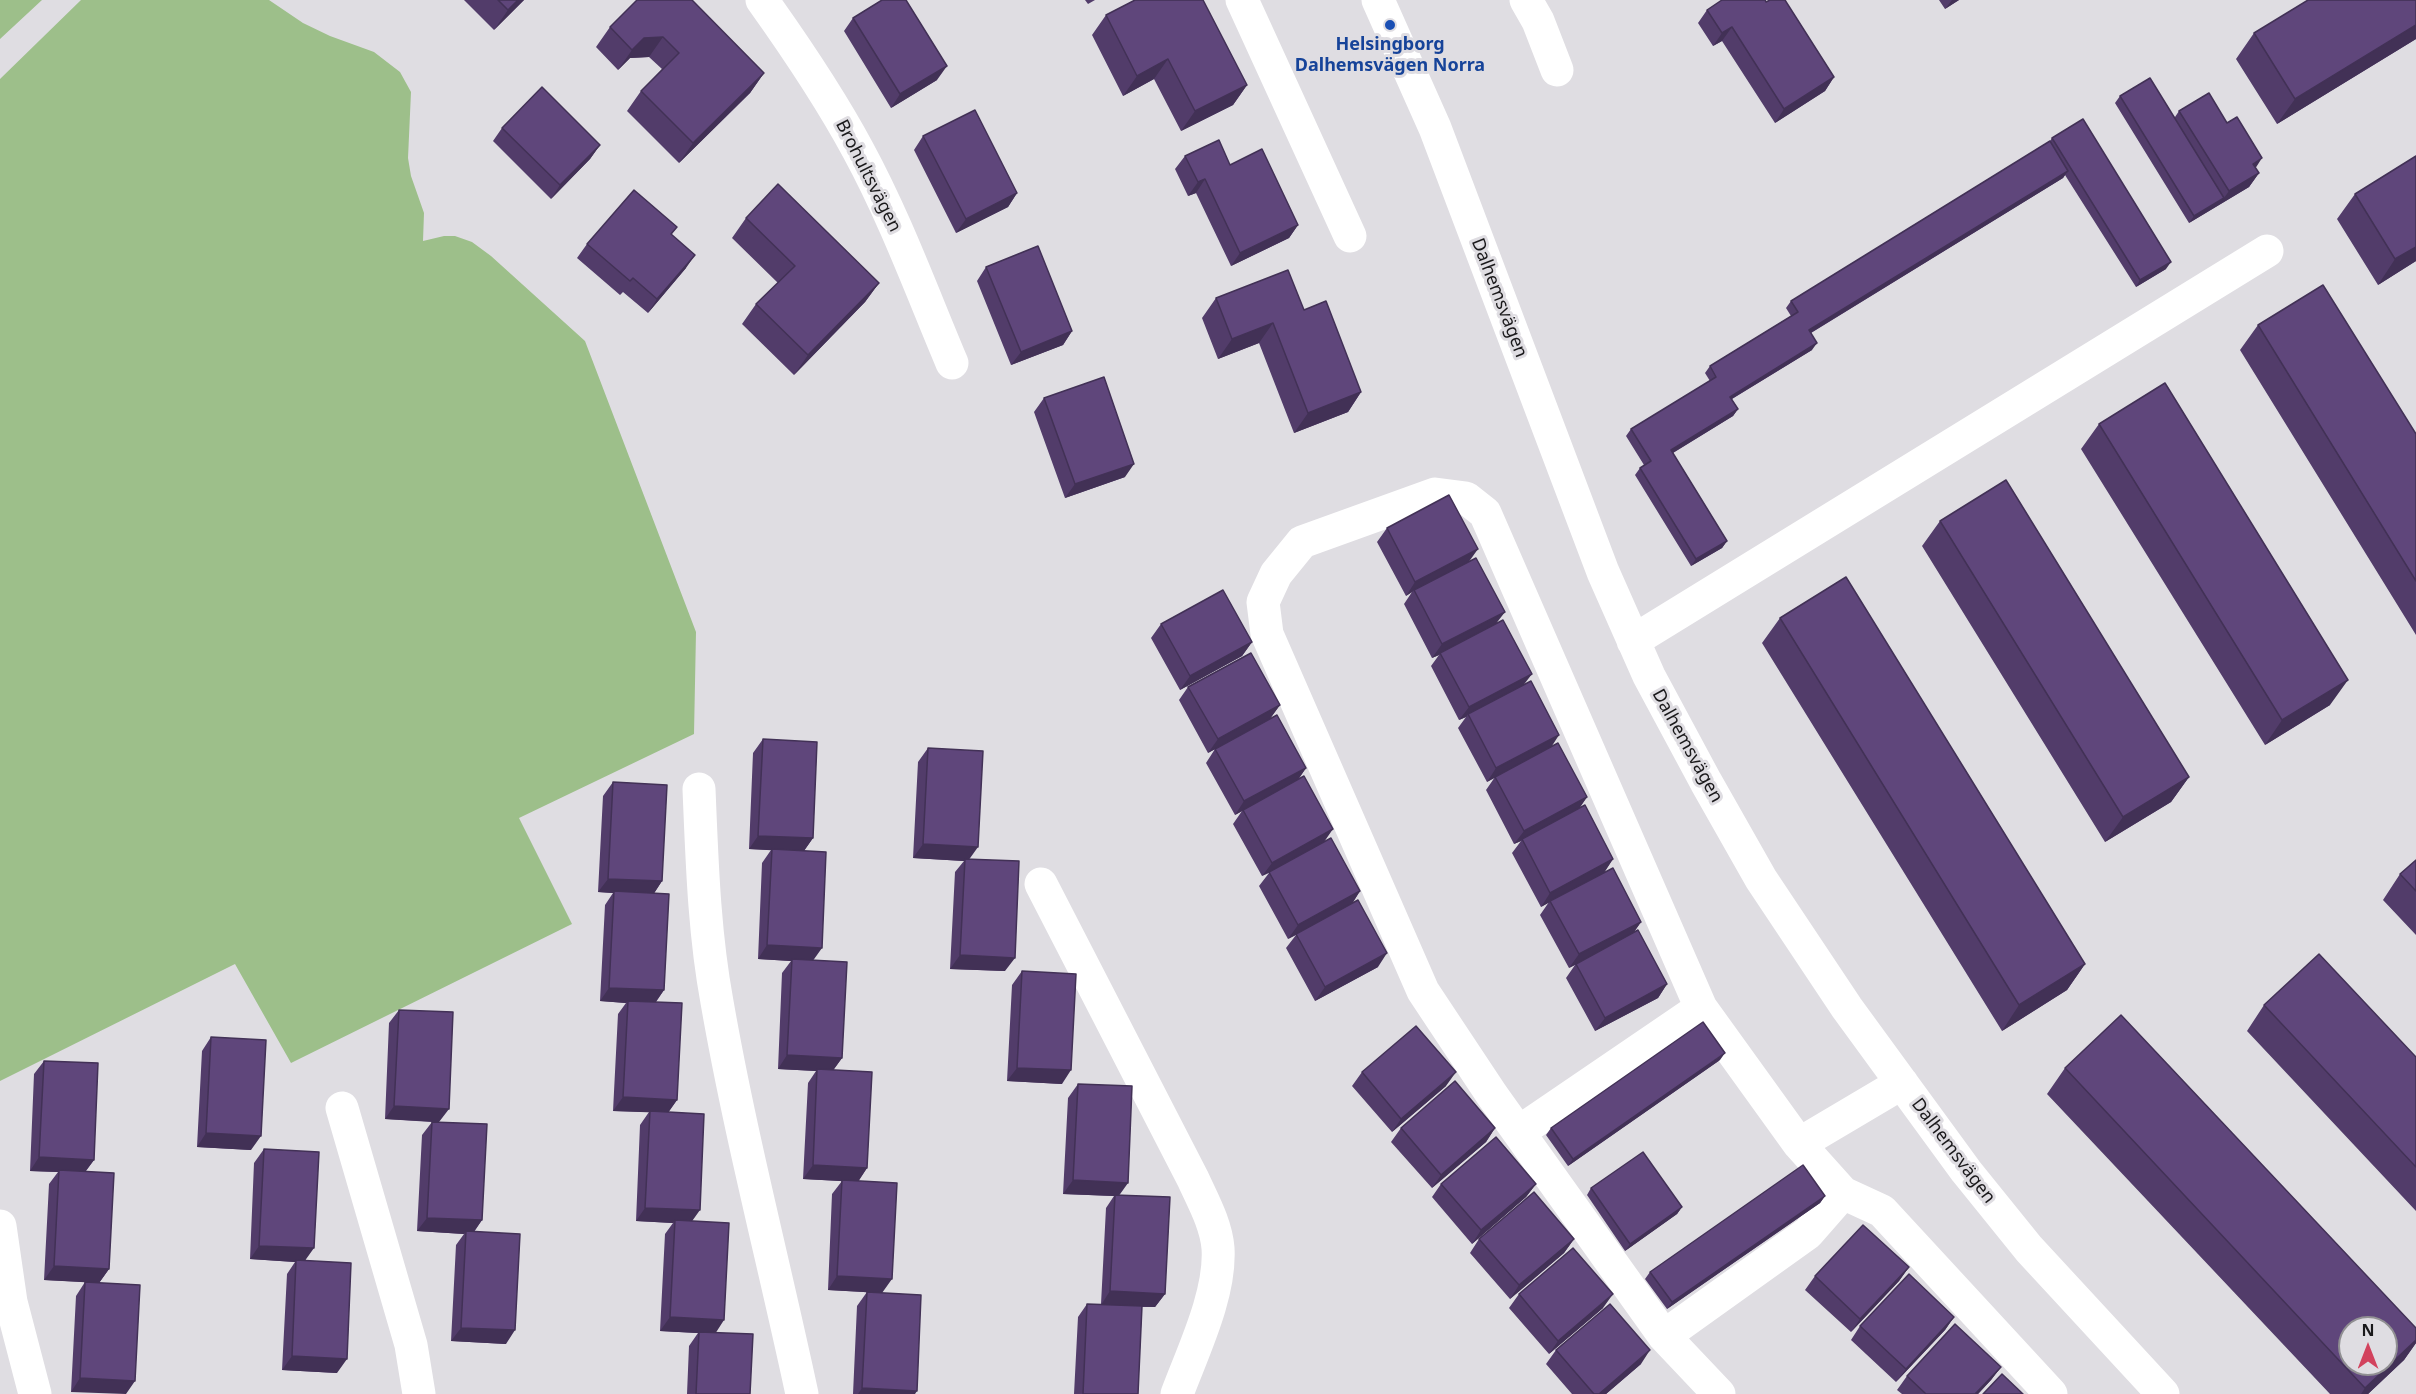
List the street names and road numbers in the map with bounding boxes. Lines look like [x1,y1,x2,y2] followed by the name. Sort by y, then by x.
[830,116,906,236] street label: Brohultsvägen
[1466,235,1532,361] street label: Dalhemsvägen
[1647,686,1727,806] street label: Dalhemsvägen
[1906,1094,2000,1208] street label: Dalhemsvägen

